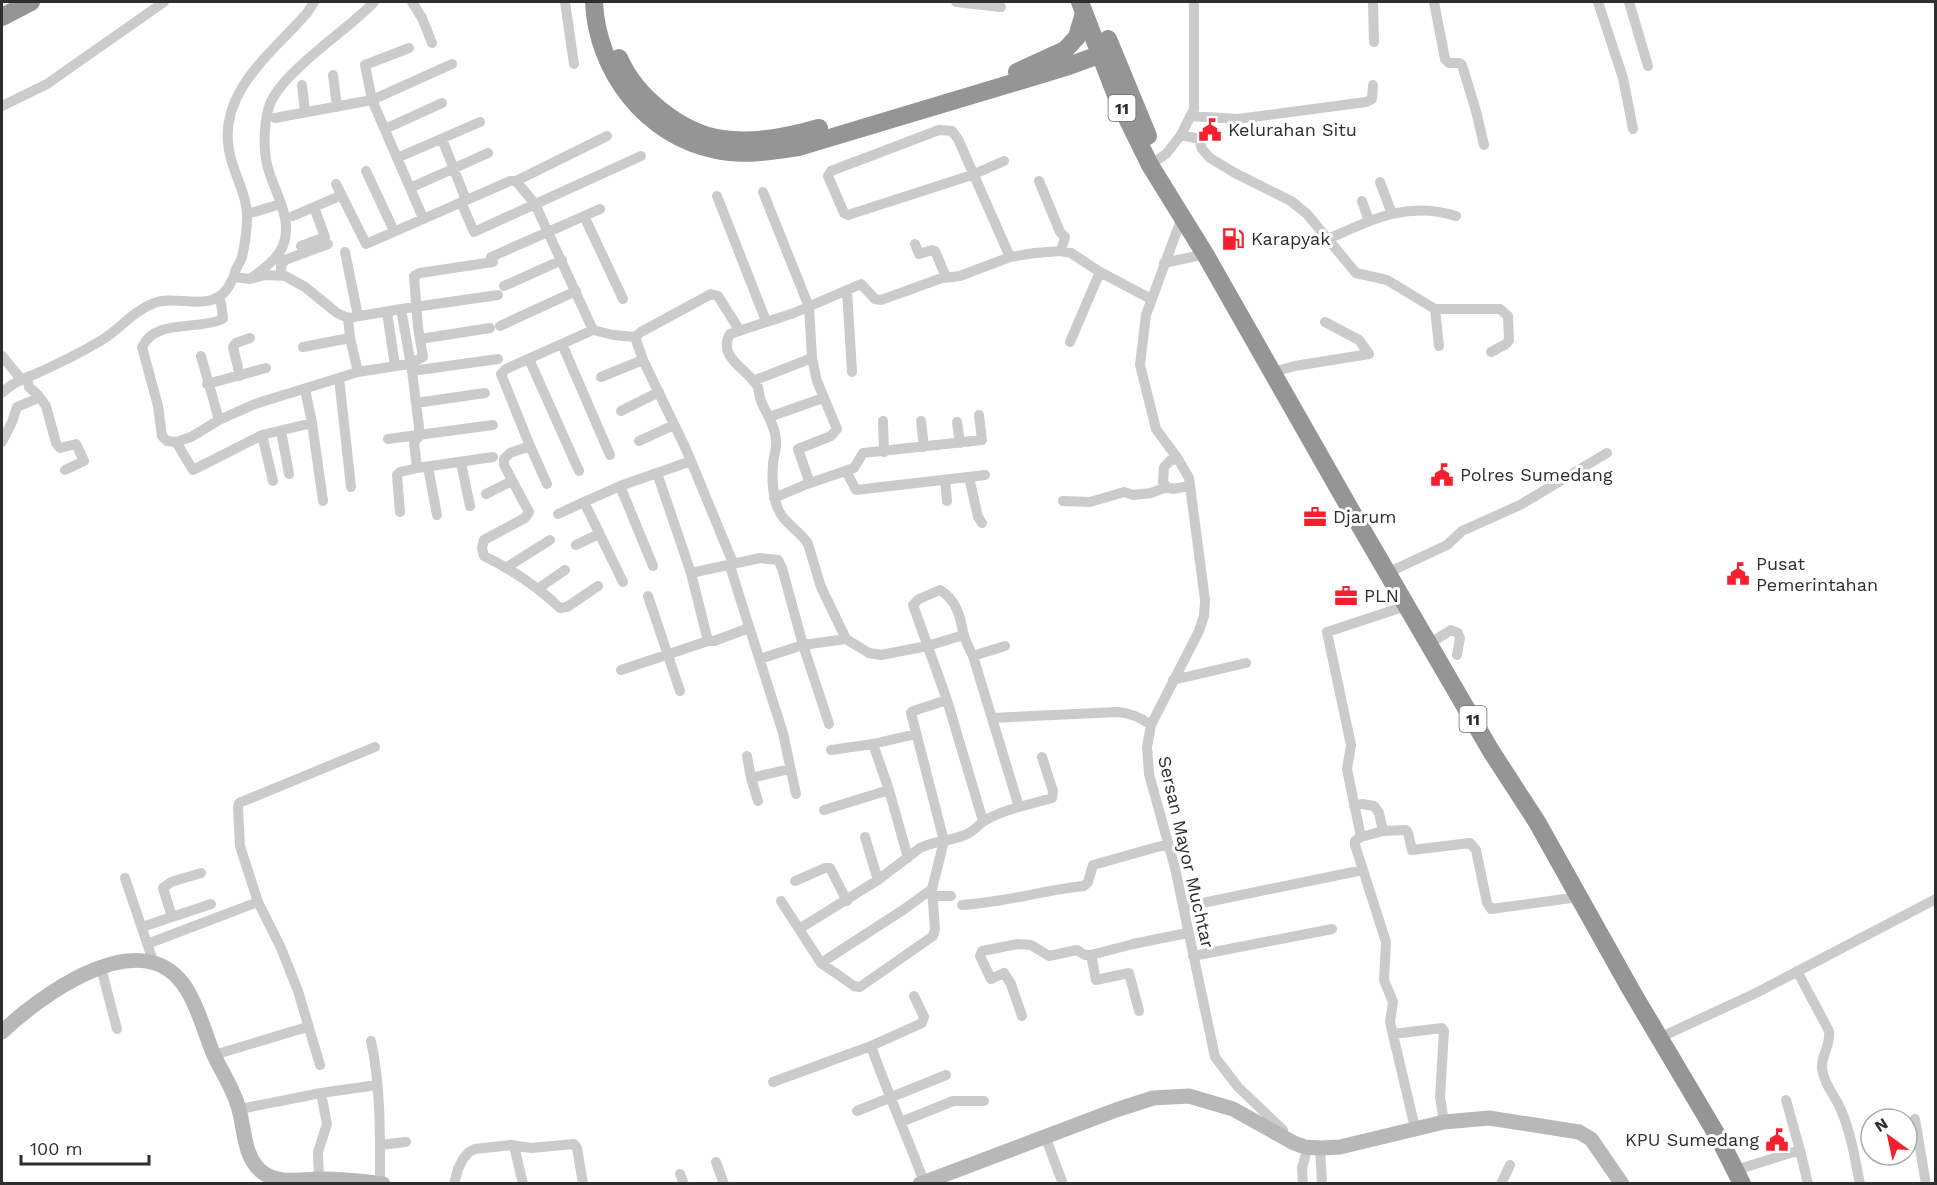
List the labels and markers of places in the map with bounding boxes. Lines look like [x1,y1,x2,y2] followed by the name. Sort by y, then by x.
[1197,117,1223,143] public building icon: Kelurahan Situ
[1228,119,1357,140] place label: Kelurahan Situ
[1220,226,1246,252] fuel station icon: Karapyak
[1251,228,1331,249] place label: Karapyak
[1429,462,1455,488] public building icon: Polres Sumedang
[1460,464,1613,485] place label: Polres Sumedang
[1302,504,1328,530] office icon: Djarum
[1333,506,1396,527] place label: Djarum
[1756,553,1878,595] place label: Pusat Pemerintahan
[1725,561,1751,587] public building icon: Pusat Pemerintahan
[1333,583,1359,609] office icon: PLN
[1364,585,1399,606] place label: PLN
[1764,1127,1790,1153] public building icon: KPU Sumedang
[1625,1129,1759,1150] place label: KPU Sumedang

